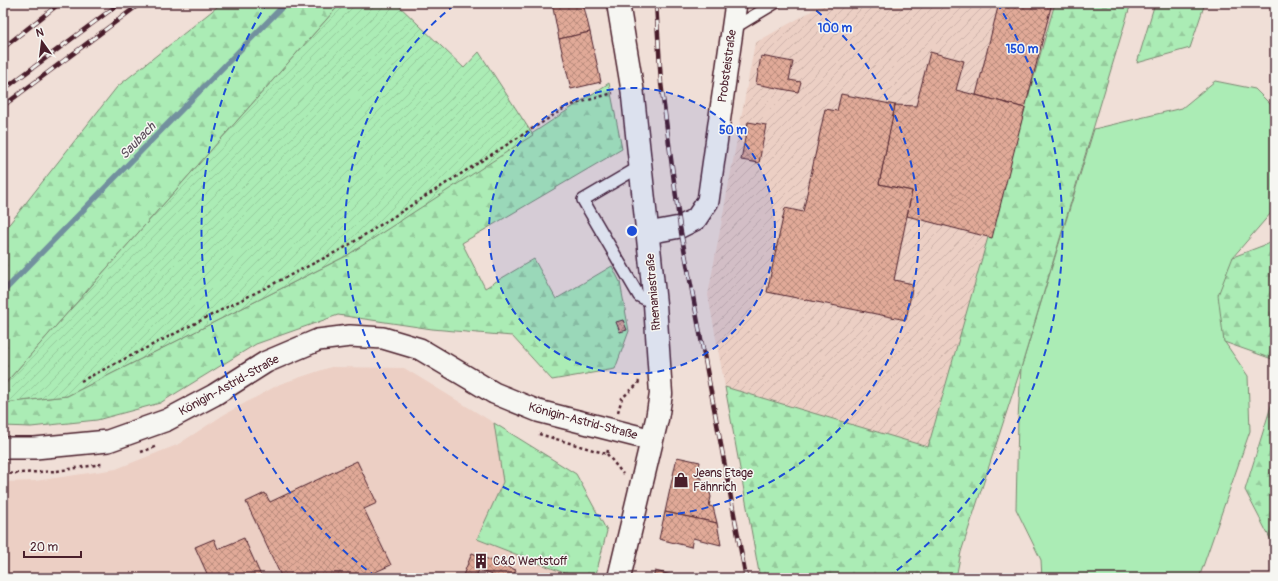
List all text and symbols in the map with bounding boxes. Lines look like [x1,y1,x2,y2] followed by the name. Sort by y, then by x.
[818,21,853,36] text: 100 m
[22,22,62,62] north arrow
[35,25,45,40] text: N
[715,29,740,104] street label: Probsteistraße
[1006,42,1039,57] text: 150 m
[116,118,160,162] water label: Saubach
[719,123,747,138] text: 50 m
[625,224,639,238] centre of rings
[643,253,664,331] street label: Rhenaniastraße
[177,352,282,419] street label: Königin-Astrid-Straße
[527,400,639,443] street label: Königin-Astrid-Straße
[693,466,753,495] place label: Jeans Etage Fähnrich
[672,471,690,489] shop icon: Jeans Etage Fähnrich
[24,533,81,559] scale bar
[30,540,59,555] text: 20 m
[472,552,490,570] building icon: C&C Wertstoff
[493,554,568,569] place label: C&C Wertstoff

